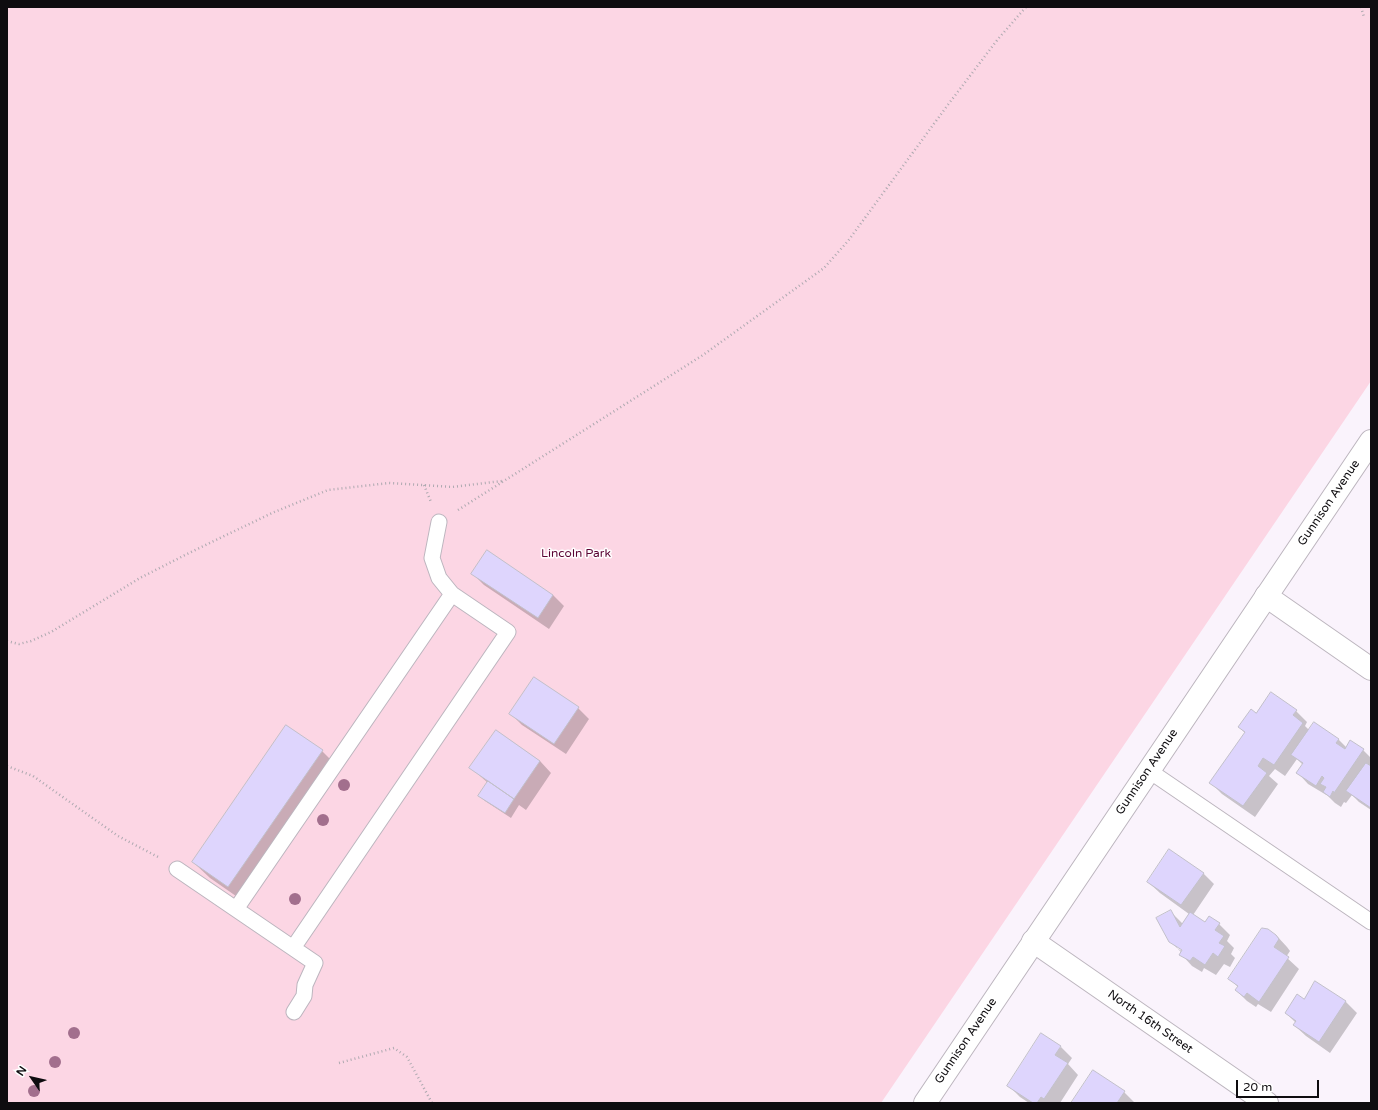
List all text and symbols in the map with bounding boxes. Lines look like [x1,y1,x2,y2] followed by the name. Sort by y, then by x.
[1295,457,1363,549] street label: Gunnison Avenue
[541,547,611,561] park label: Lincoln Park
[1113,726,1181,818] street label: Gunnison Avenue
[1105,987,1195,1057] street label: North 16th Street
[932,995,1000,1087] street label: Gunnison Avenue
[12,1058,52,1098] north arrow
[14,1064,29,1078] text: N
[1238,1072,1321,1098] scale bar
[1243,1080,1272,1094] text: 20 m

